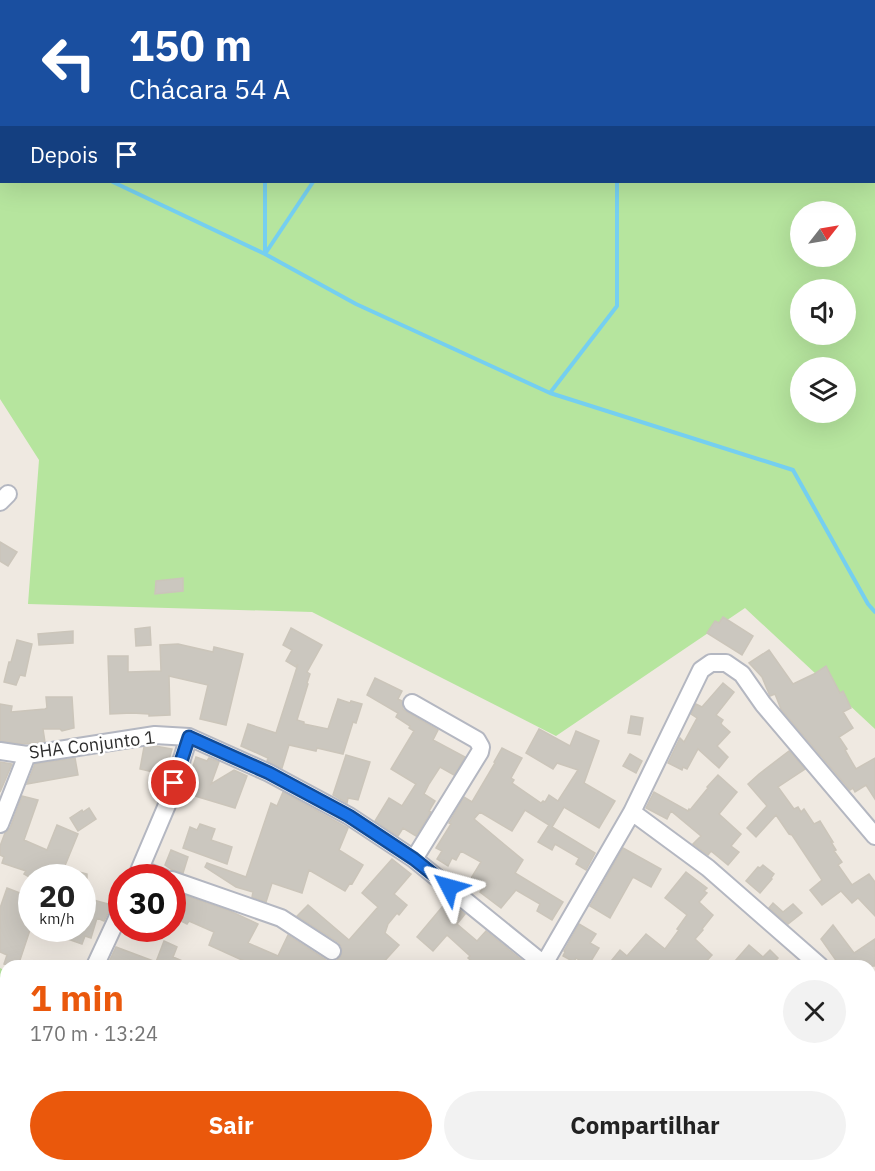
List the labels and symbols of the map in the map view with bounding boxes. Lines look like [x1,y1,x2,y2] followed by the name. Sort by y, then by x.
[790,201,856,267] north arrow
[28,725,156,764] street label: SHA Conjunto 1
[148,757,199,808] pin
[417,855,481,919] position arrow
[108,864,186,942] speed limit sign: 30

